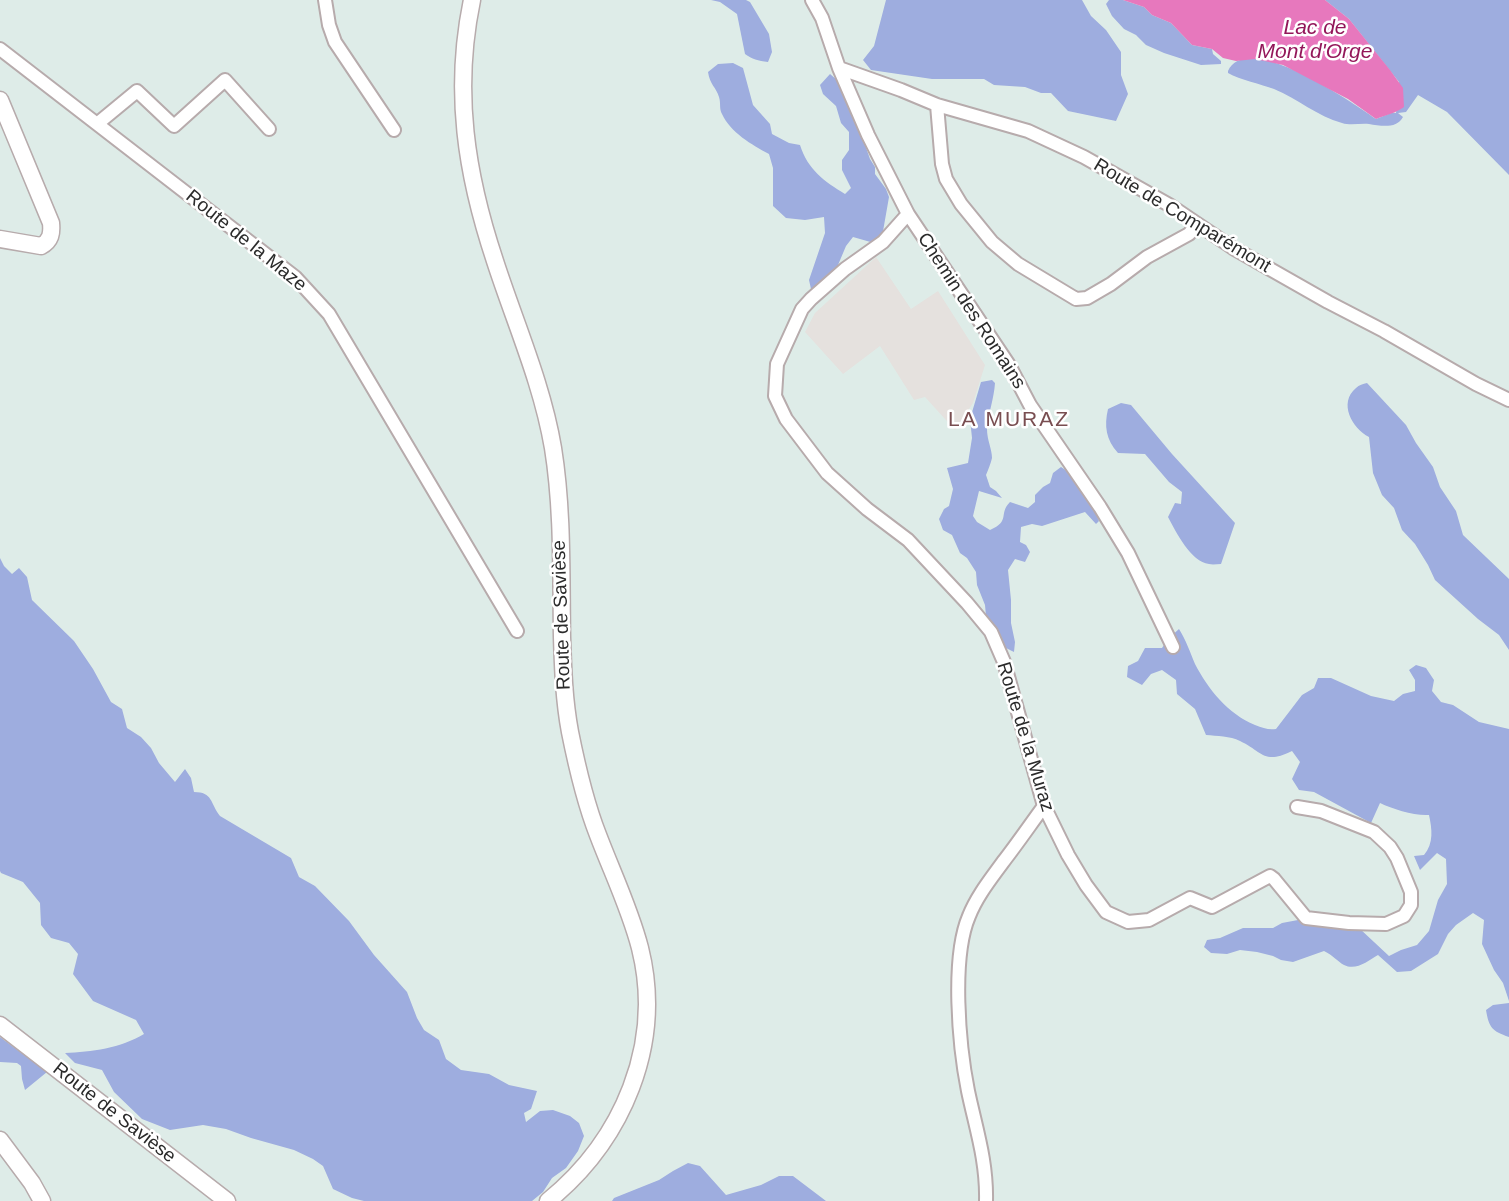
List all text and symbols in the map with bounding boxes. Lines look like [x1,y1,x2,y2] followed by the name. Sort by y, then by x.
[1258,15,1372,65] water label: Lac de Mont d'Orge
[1089,154,1275,278] street label: Route de Comparémont
[181,185,311,297] street label: Route de la Maze
[912,229,1030,393] street label: Chemin des Romains
[949,407,1069,433] district label: LA MURAZ
[548,540,576,690] street label: Route de Savièse
[991,659,1059,815] street label: Route de la Muraz
[48,1058,180,1168] street label: Route de Savièse

